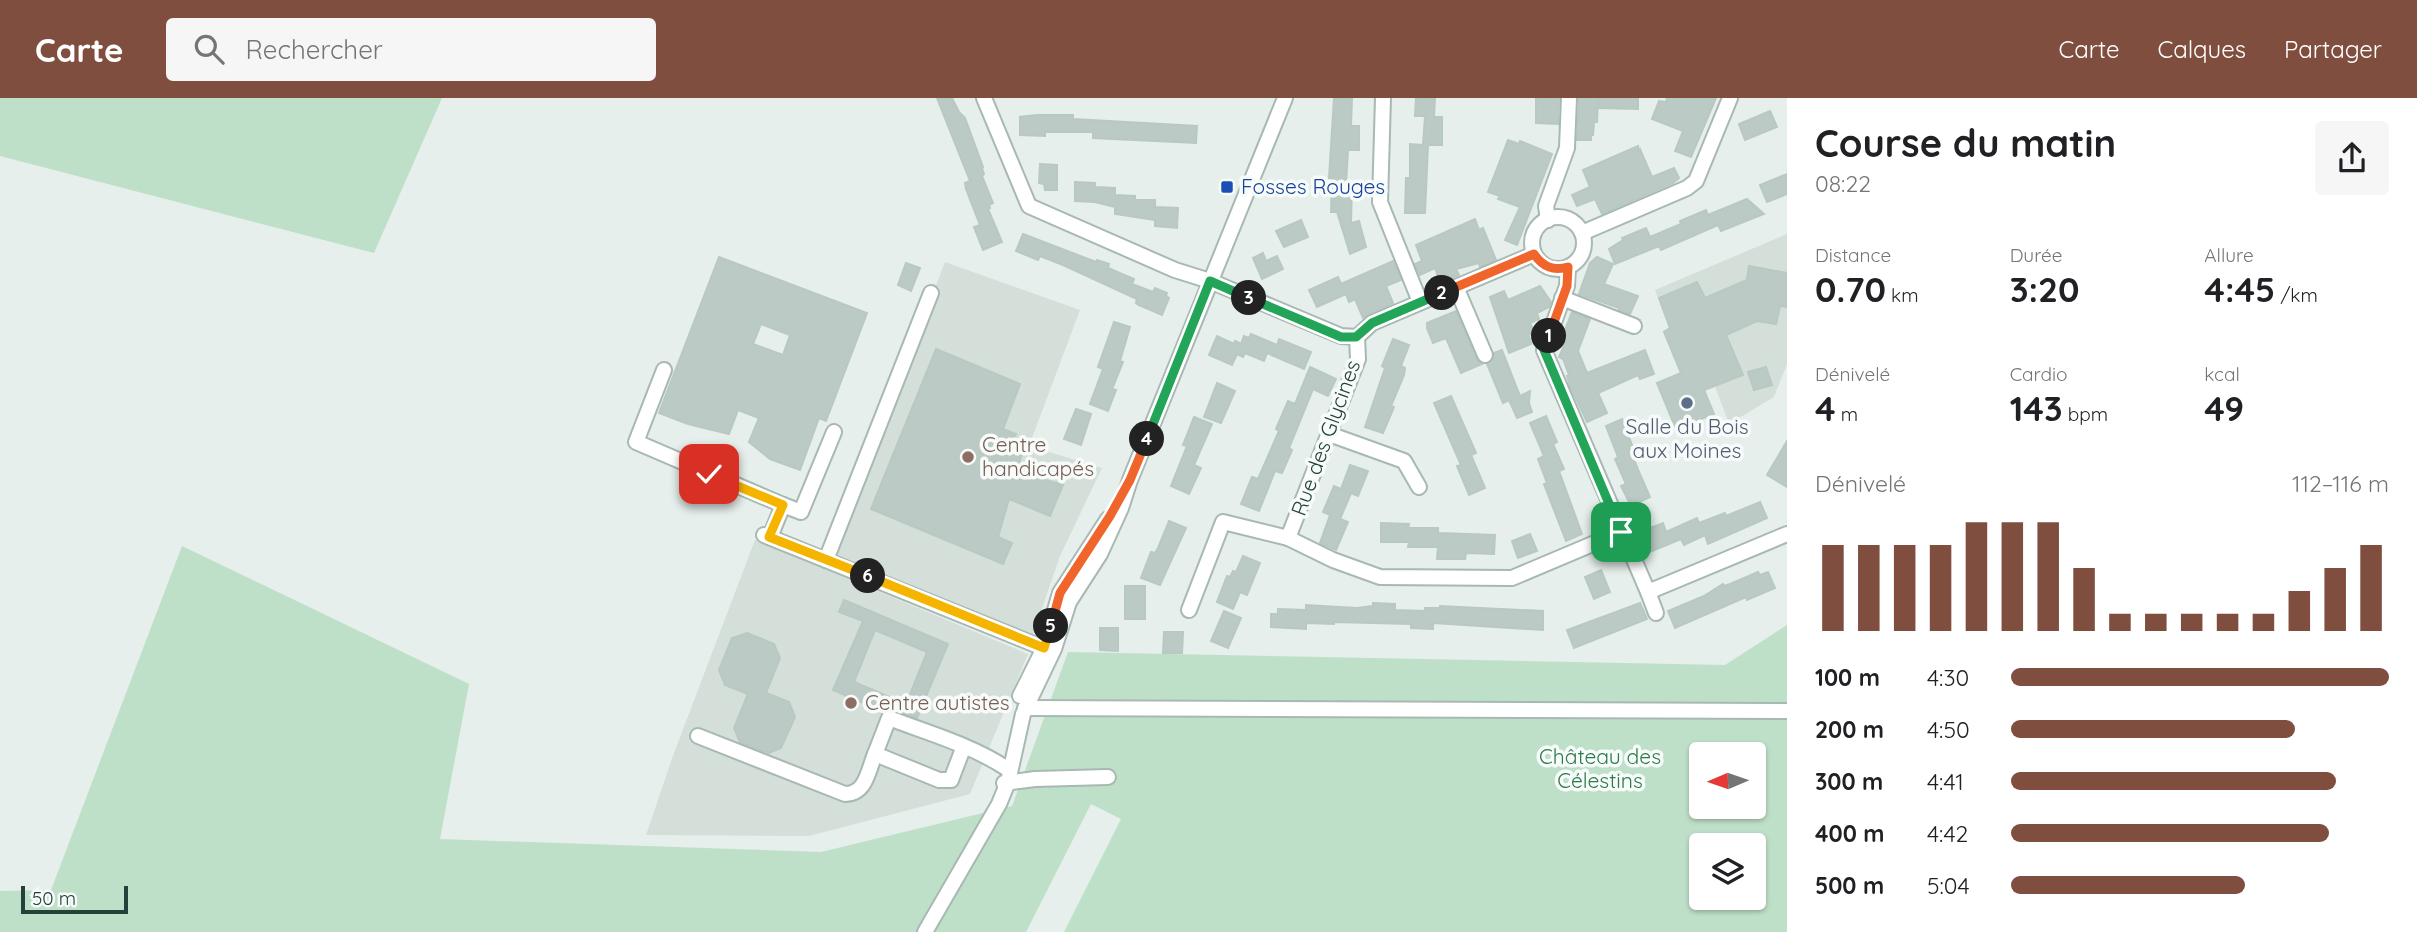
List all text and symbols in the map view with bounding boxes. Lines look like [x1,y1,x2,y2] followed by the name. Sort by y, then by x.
[166,18,656,81] search box
[35,29,124,70] text: Carte
[190,30,228,68] icon: search
[246,33,383,66] text: Rechercher
[2058,34,2120,64] text: Carte
[2158,34,2246,64] text: Calques
[2284,34,2382,64] text: Partager
[1815,119,2116,167] text: Course du matin
[2315,121,2389,195] button: share
[1815,169,1871,198] text: 08:22
[1241,173,1385,199] place label: Fosses Rouges
[1219,179,1235,195] marker: Fosses Rouges
[1815,243,1891,267] text: Distance
[2010,243,2063,267] text: Durée
[2204,243,2254,267] text: Allure
[1815,267,1886,311] text: 0.70
[2010,267,2079,311] text: 3:20
[2204,267,2275,311] text: 4:45
[1424,276,1460,310] pin: 2
[1232,280,1266,316] pin: 3
[1436,280,1447,304] text: 2
[1886,283,1919,307] text: km
[2275,283,2318,307] text: /km
[1243,285,1254,309] text: 3
[1532,318,1566,354] pin: 1
[1545,323,1552,347] text: 1
[1285,356,1365,519] street label: Rue des Glycines
[1815,362,1890,386] text: Dénivelé
[2010,362,2068,386] text: Cardio
[2204,362,2240,386] text: kcal
[1815,386,1836,430] text: 4
[2010,386,2063,430] text: 143
[2204,386,2244,430] text: 49
[1679,395,1695,411] marker: Salle du Bois aux Moines
[1836,402,1858,426] text: m
[2063,402,2108,426] text: bpm
[1626,413,1749,463] place label: Salle du Bois aux Moines
[1130,422,1164,456] pin: 4
[1141,426,1152,450] text: 4
[982,431,1094,481] place label: Centre handicapés
[679,444,739,504] pin
[960,449,976,465] marker: Centre handicapés
[690,455,728,493] icon: check
[1815,469,1906,498] text: Dénivelé
[2292,469,2389,498] text: 112–116 m
[1591,502,1651,562] pin
[1602,513,1640,551] icon: arrive
[850,559,886,594] pin: 6
[862,563,873,587] text: 6
[1034,608,1068,644] pin: 5
[1045,613,1056,637] text: 5
[1815,663,1880,692] text: 100 m
[1927,663,1969,692] text: 4:30
[865,689,1010,715] place label: Centre autistes
[843,695,859,711] marker: Centre autistes
[1815,715,1884,744] text: 200 m
[1927,715,1970,744] text: 4:50
[1689,742,1766,819] north arrow
[1689,742,1766,910] map controls
[1539,743,1661,793] park label: Château des Célestins
[1815,767,1883,796] text: 300 m
[1927,767,1964,796] text: 4:41
[1815,819,1884,848] text: 400 m
[1927,819,1968,848] text: 4:42
[1689,833,1766,910] button: layers
[1815,871,1884,900] text: 500 m
[1927,871,1970,900] text: 5:04
[21,883,128,915] scale bar
[32,886,76,910] text: 50 m

